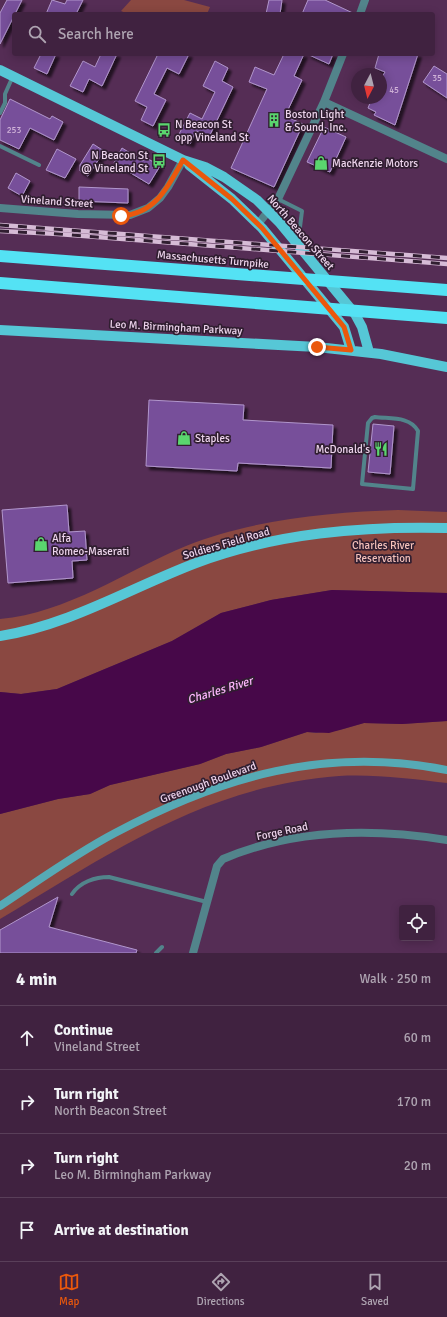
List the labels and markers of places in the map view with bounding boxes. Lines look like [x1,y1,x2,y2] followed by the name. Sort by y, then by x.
[285,108,347,134] place label: Boston Light & Sound, Inc.
[266,112,282,128] building icon: Boston Light & Sound, Inc.
[175,118,249,144] place label: N Beacon St opp Vineland St
[156,122,172,138] bus stop icon: N Beacon St opp Vineland St
[81,149,148,175] place label: N Beacon St @ Vineland St
[151,153,167,169] bus stop icon: N Beacon St @ Vineland St
[313,155,329,171] shop icon: MacKenzie Motors
[332,157,418,170] place label: MacKenzie Motors
[176,430,192,446] shop icon: Staples
[195,432,230,445] place label: Staples
[373,441,389,457] restaurant icon: McDonald's
[315,443,370,456] place label: McDonald's
[52,532,129,558] place label: Alfa Romeo-Maserati
[33,536,49,552] shop icon: Alfa Romeo-Maserati

